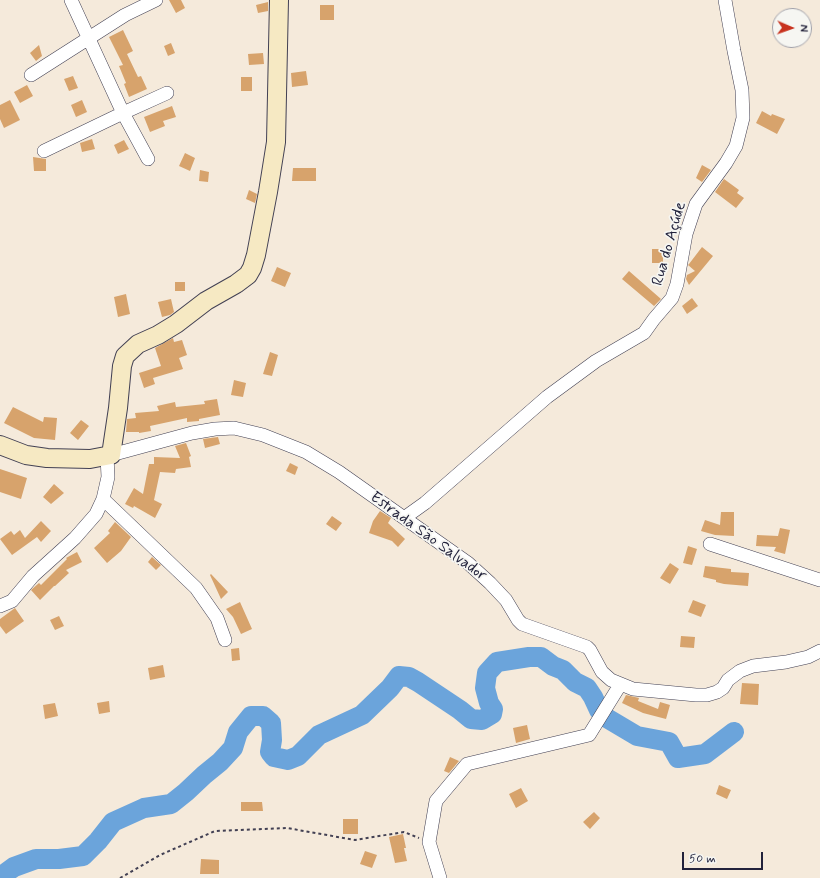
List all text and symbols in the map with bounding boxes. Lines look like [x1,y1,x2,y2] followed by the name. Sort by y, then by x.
[772,8,812,48] north arrow
[796,24,810,32] text: N
[649,200,691,288] street label: Rua do Açúde
[366,488,490,586] street label: Estrada São Salvador
[684,844,765,870] scale bar
[689,851,716,867] text: 50 m

